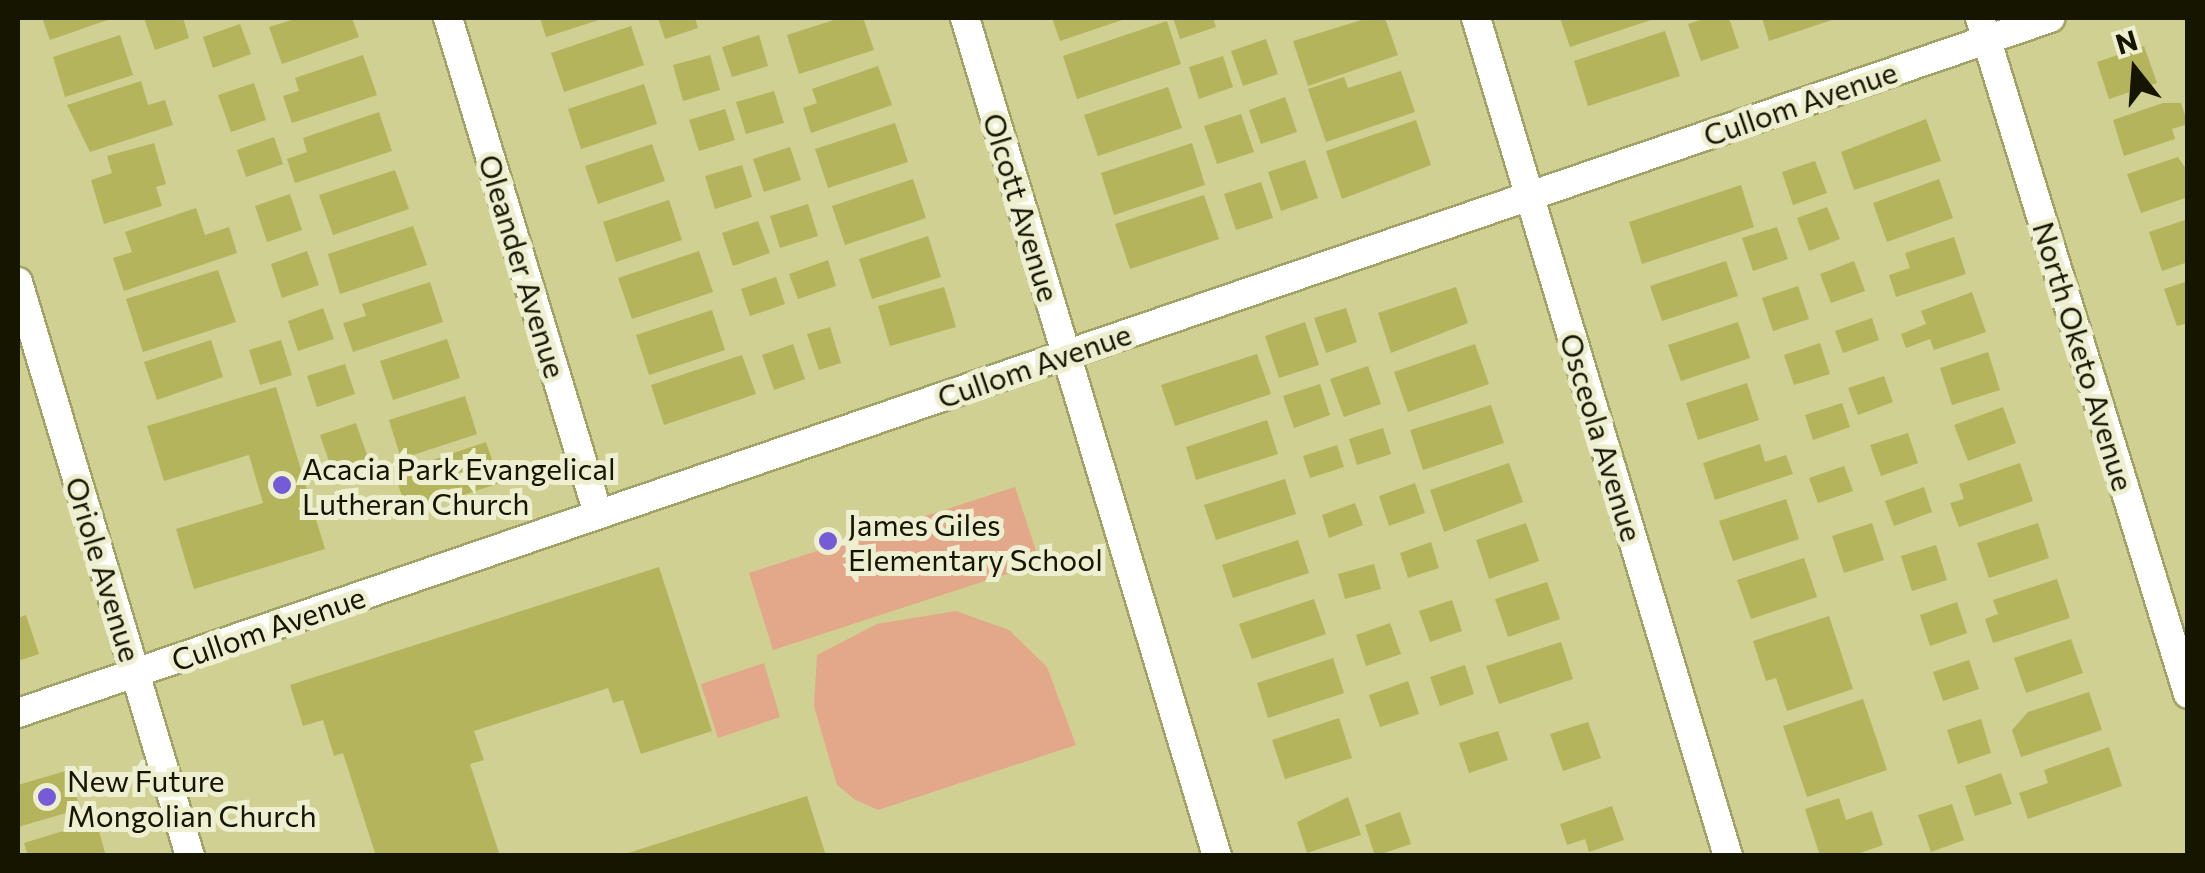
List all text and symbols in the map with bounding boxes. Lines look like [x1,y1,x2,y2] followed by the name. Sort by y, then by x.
[2085,20,2185,120] north arrow
[2111,22,2141,61] text: N
[1698,53,1902,153] street label: Cullom Avenue
[976,108,1068,306] street label: Olcott Avenue
[472,150,574,382] street label: Oleander Avenue
[2026,217,2142,495] street label: North Oketo Avenue
[932,315,1136,415] street label: Cullom Avenue
[1553,329,1651,545] street label: Osceola Avenue
[302,450,616,520] place label: Acacia Park Evangelical Lutheran Church
[59,472,149,666] street label: Oriole Avenue
[271,474,293,496] marker: Acacia Park Evangelical Lutheran Church
[848,506,1103,576] place label: James Giles Elementary School
[817,530,839,552] marker: James Giles Elementary School
[166,578,370,678] street label: Cullom Avenue
[67,762,317,832] place label: New Future Mongolian Church
[36,786,58,808] marker: New Future Mongolian Church

